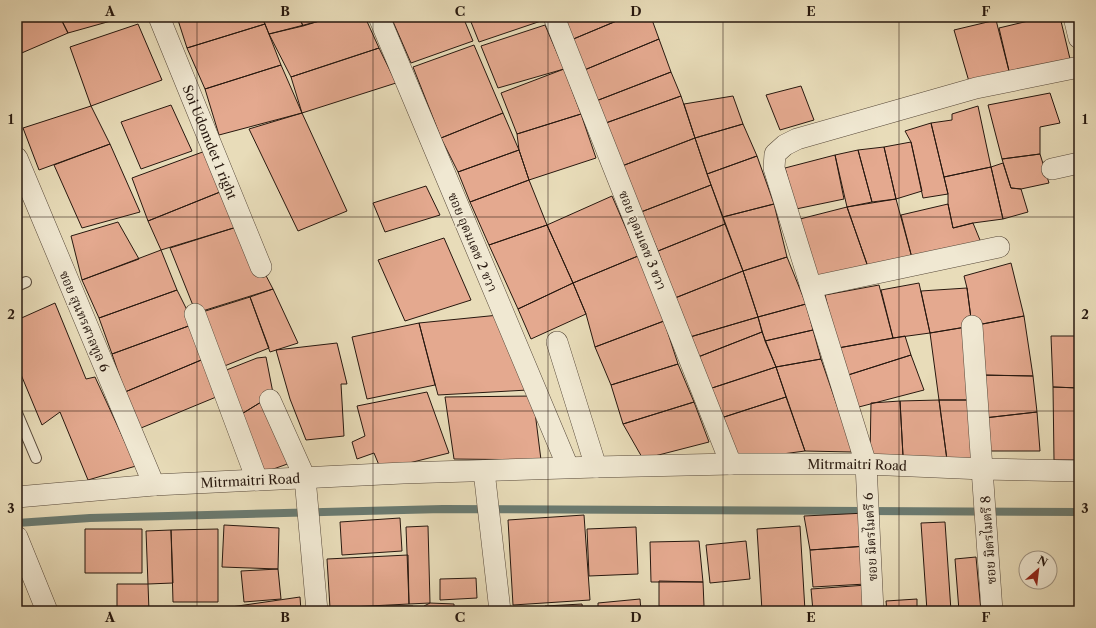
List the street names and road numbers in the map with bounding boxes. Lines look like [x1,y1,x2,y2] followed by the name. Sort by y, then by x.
[180,82,241,202] street label: Soi Udomdet 1 right
[615,188,670,292] street label: ซอย อุดมเดช 3 ขวา
[444,190,501,294] street label: ซอย อุดมเดช 2 ขวา
[56,268,114,375] street label: ซอย สุนทรศาลทูล 6
[807,456,907,474] street label: Mitrmaitri Road
[200,470,301,491] street label: Mitrmaitri Road
[860,492,880,582] street label: ซอย มิตรไมตรี 6
[977,495,999,585] street label: ซอย มิตรไมตรี 8

